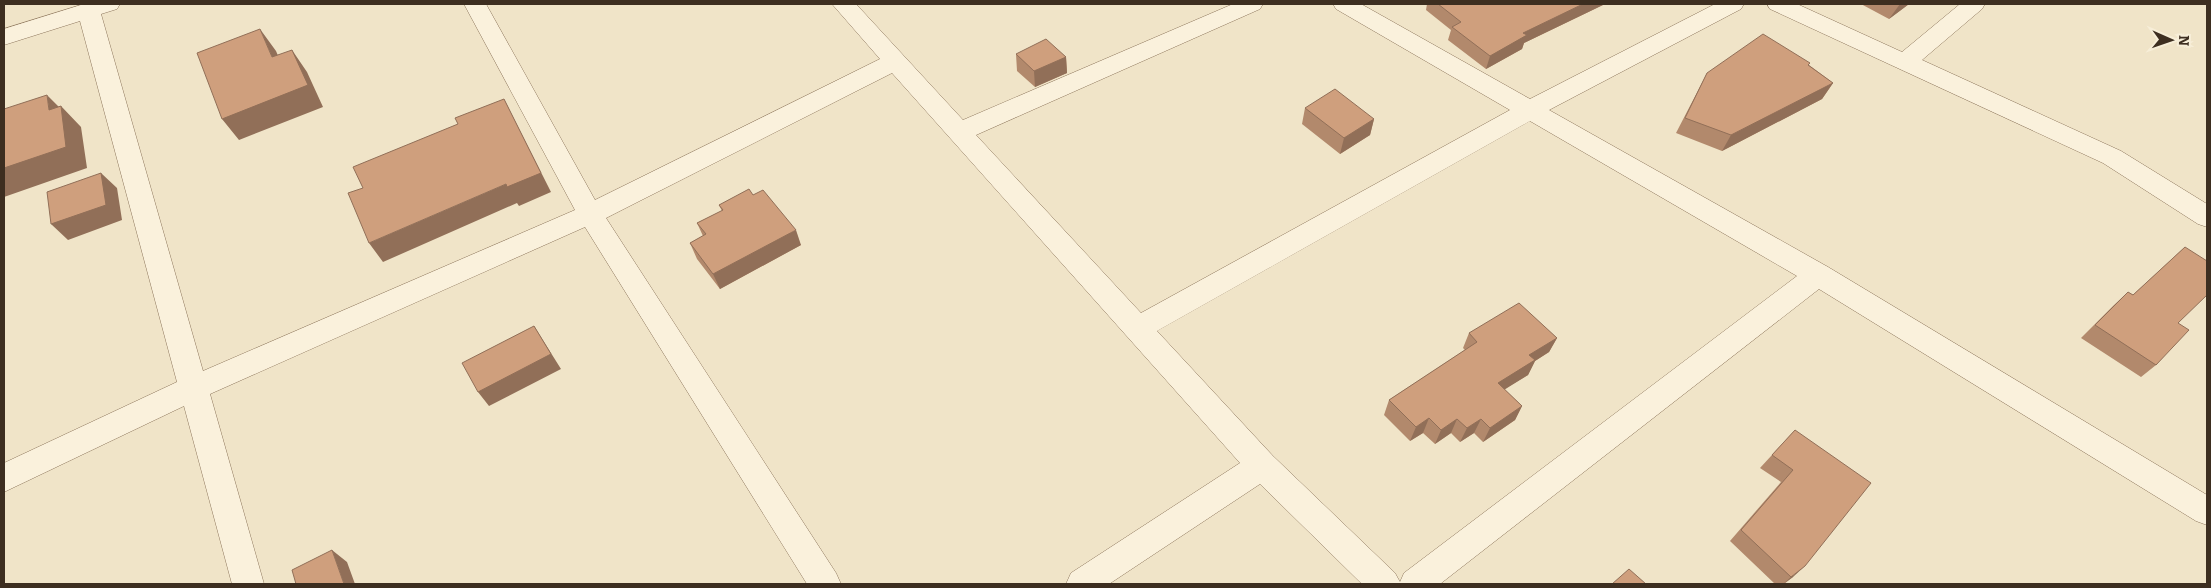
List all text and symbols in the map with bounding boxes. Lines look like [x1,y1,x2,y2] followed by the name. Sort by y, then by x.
[2146,15,2196,65] north arrow
[2175,35,2192,46] text: N

